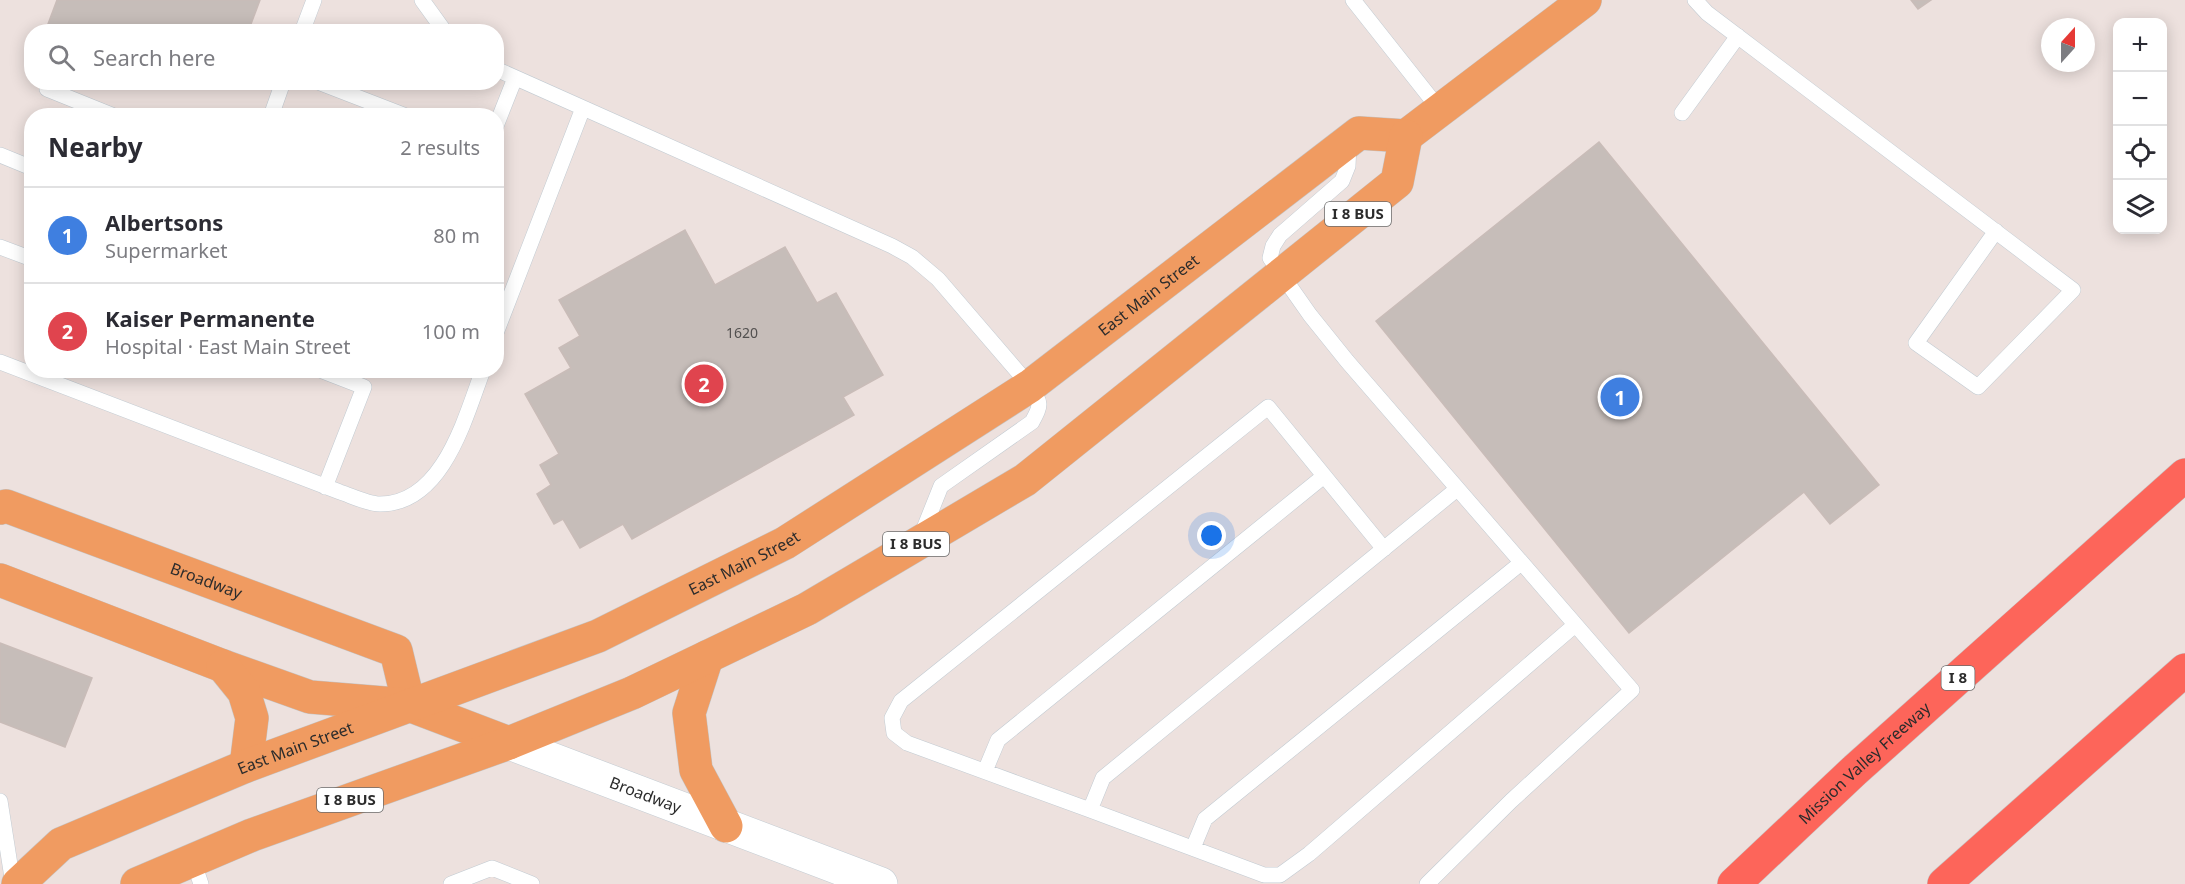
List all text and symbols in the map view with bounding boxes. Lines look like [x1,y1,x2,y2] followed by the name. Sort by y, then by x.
[2041,18,2095,72] north arrow
[2113,18,2167,234] map controls
[2113,18,2167,72] button: +
[24,24,504,90] search box
[45,41,78,74] icon: search
[93,42,215,72] text: Search here
[2113,72,2167,126] button: −
[2113,126,2167,180] button: locate
[48,129,143,165] text: Nearby
[400,134,480,161] text: 2 results
[2113,180,2167,234] button: layers
[1325,202,1391,226] road number: I 8 BUS
[105,207,223,237] text: Albertsons
[62,222,73,249] text: 1
[433,222,480,249] text: 80 m
[105,237,228,264] text: Supermarket
[1093,249,1204,341] street label: East Main Street
[105,303,315,333] text: Kaiser Permanente
[62,318,73,345] text: 2
[422,318,480,345] text: 100 m
[726,323,758,342] house number: 1620
[105,333,351,360] text: Hospital · East Main Street
[684,362,724,406] pin: 2
[1600,374,1640,420] pin: 1
[1197,521,1226,550] your location
[685,525,804,600] street label: East Main Street
[883,532,949,556] road number: I 8 BUS
[167,557,246,604] street label: Broadway
[1942,666,1974,690] road number: I 8
[1794,696,1936,829] street label: Mission Valley Freeway
[234,716,356,779] street label: East Main Street
[607,771,685,819] street label: Broadway
[317,788,383,812] road number: I 8 BUS

